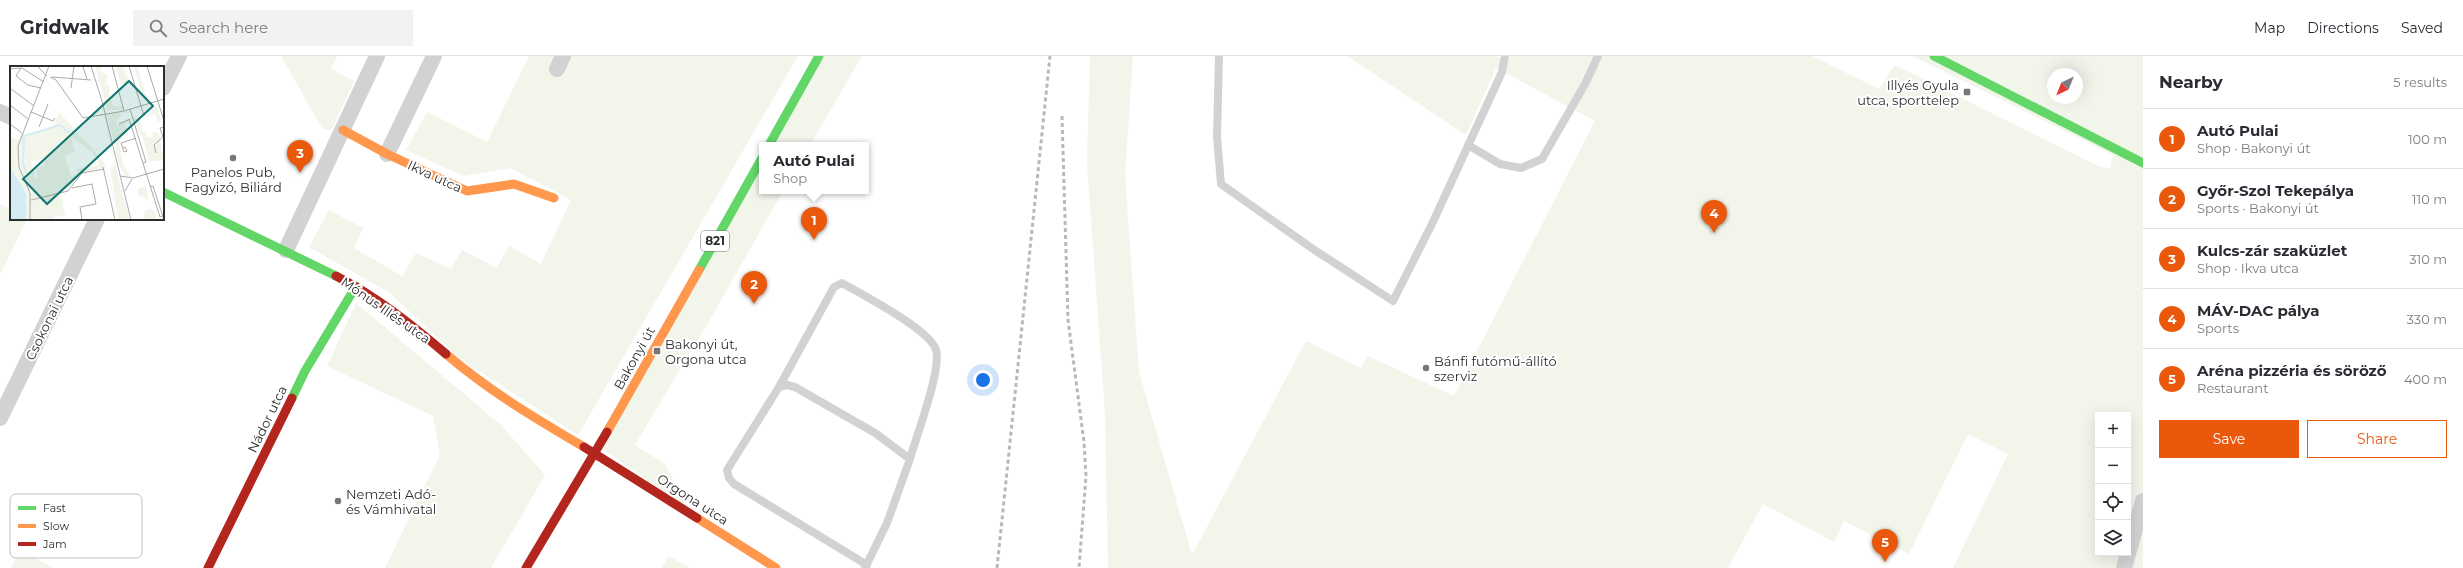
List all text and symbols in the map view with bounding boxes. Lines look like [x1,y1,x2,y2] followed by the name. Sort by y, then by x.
[133,10,413,46] search box
[20,16,109,39] text: Gridwalk
[147,17,169,39] icon: search
[179,18,268,37] text: Search here
[2254,19,2285,37] text: Map
[2307,19,2379,37] text: Directions
[2401,19,2443,37] text: Saved
[10,66,164,220] inset map
[2047,68,2083,104] north arrow
[2159,72,2223,92] text: Nearby
[2393,74,2447,90] text: 5 results
[1857,77,1959,108] place label: Illyés Gyula utca, sporttelep
[1962,87,1972,97] marker: Illyés Gyula utca, sporttelep
[2197,121,2279,140] text: Autó Pulai
[2169,131,2175,147] text: 1
[2408,131,2447,147] text: 100 m
[287,140,313,173] pin: 3
[2197,140,2310,156] text: Shop · Bakonyi út
[759,142,869,194] popup
[773,151,855,170] text: Autó Pulai
[228,153,238,163] marker: Panelos Pub, Fagyizó, Biliárd
[405,156,465,196] street label: Ikva utca
[184,164,282,195] place label: Panelos Pub, Fagyizó, Biliárd
[773,170,807,186] text: Shop
[2197,181,2354,200] text: Győr-Szol Tekepálya
[2168,191,2176,207] text: 2
[2412,191,2447,207] text: 110 m
[1701,200,1727,233] pin: 4
[2197,200,2319,216] text: Sports · Bakonyi út
[801,207,827,240] pin: 1
[701,231,729,251] road number: 821
[2197,241,2347,260] text: Kulcs-zár szaküzlet
[2168,251,2176,267] text: 3
[2409,251,2447,267] text: 310 m
[2197,260,2299,276] text: Shop · Ikva utca
[741,271,767,304] pin: 2
[22,273,76,363] street label: Csokonai utca
[338,273,434,347] street label: Mónus Illés utca
[2197,301,2319,320] text: MÁV-DAC pálya
[2168,311,2176,327] text: 4
[2407,311,2447,327] text: 330 m
[2197,320,2239,336] text: Sports
[610,324,658,392] street label: Bakonyi út
[665,336,747,367] place label: Bakonyi út, Orgona utca
[652,346,662,356] marker: Bakonyi út, Orgona utca
[1434,353,1557,384] place label: Bánfi futómű-állító szerviz
[2197,361,2387,380] text: Aréna pizzéria és söröző
[1421,363,1431,373] marker: Bánfi futómű-állító szerviz
[973,370,993,390] your location
[2168,371,2176,387] text: 5
[2404,371,2447,387] text: 400 m
[2197,380,2268,396] text: Restaurant
[244,383,290,455] street label: Nádor utca
[2095,412,2131,556] map controls
[2095,412,2131,448] button: +
[2159,420,2299,458] button: Save
[2307,420,2447,458] button: Share
[2095,448,2131,484] button: −
[654,470,732,528] street label: Orgona utca
[2095,484,2131,520] button: locate
[346,486,436,517] place label: Nemzeti Adó- és Vámhivatal
[10,494,142,558] legend
[333,496,343,506] marker: Nemzeti Adó- és Vámhivatal
[43,501,67,515] text: Fast
[43,519,69,533] text: Slow
[2095,520,2131,556] button: layers
[1872,529,1898,562] pin: 5
[42,537,67,551] text: Jam

